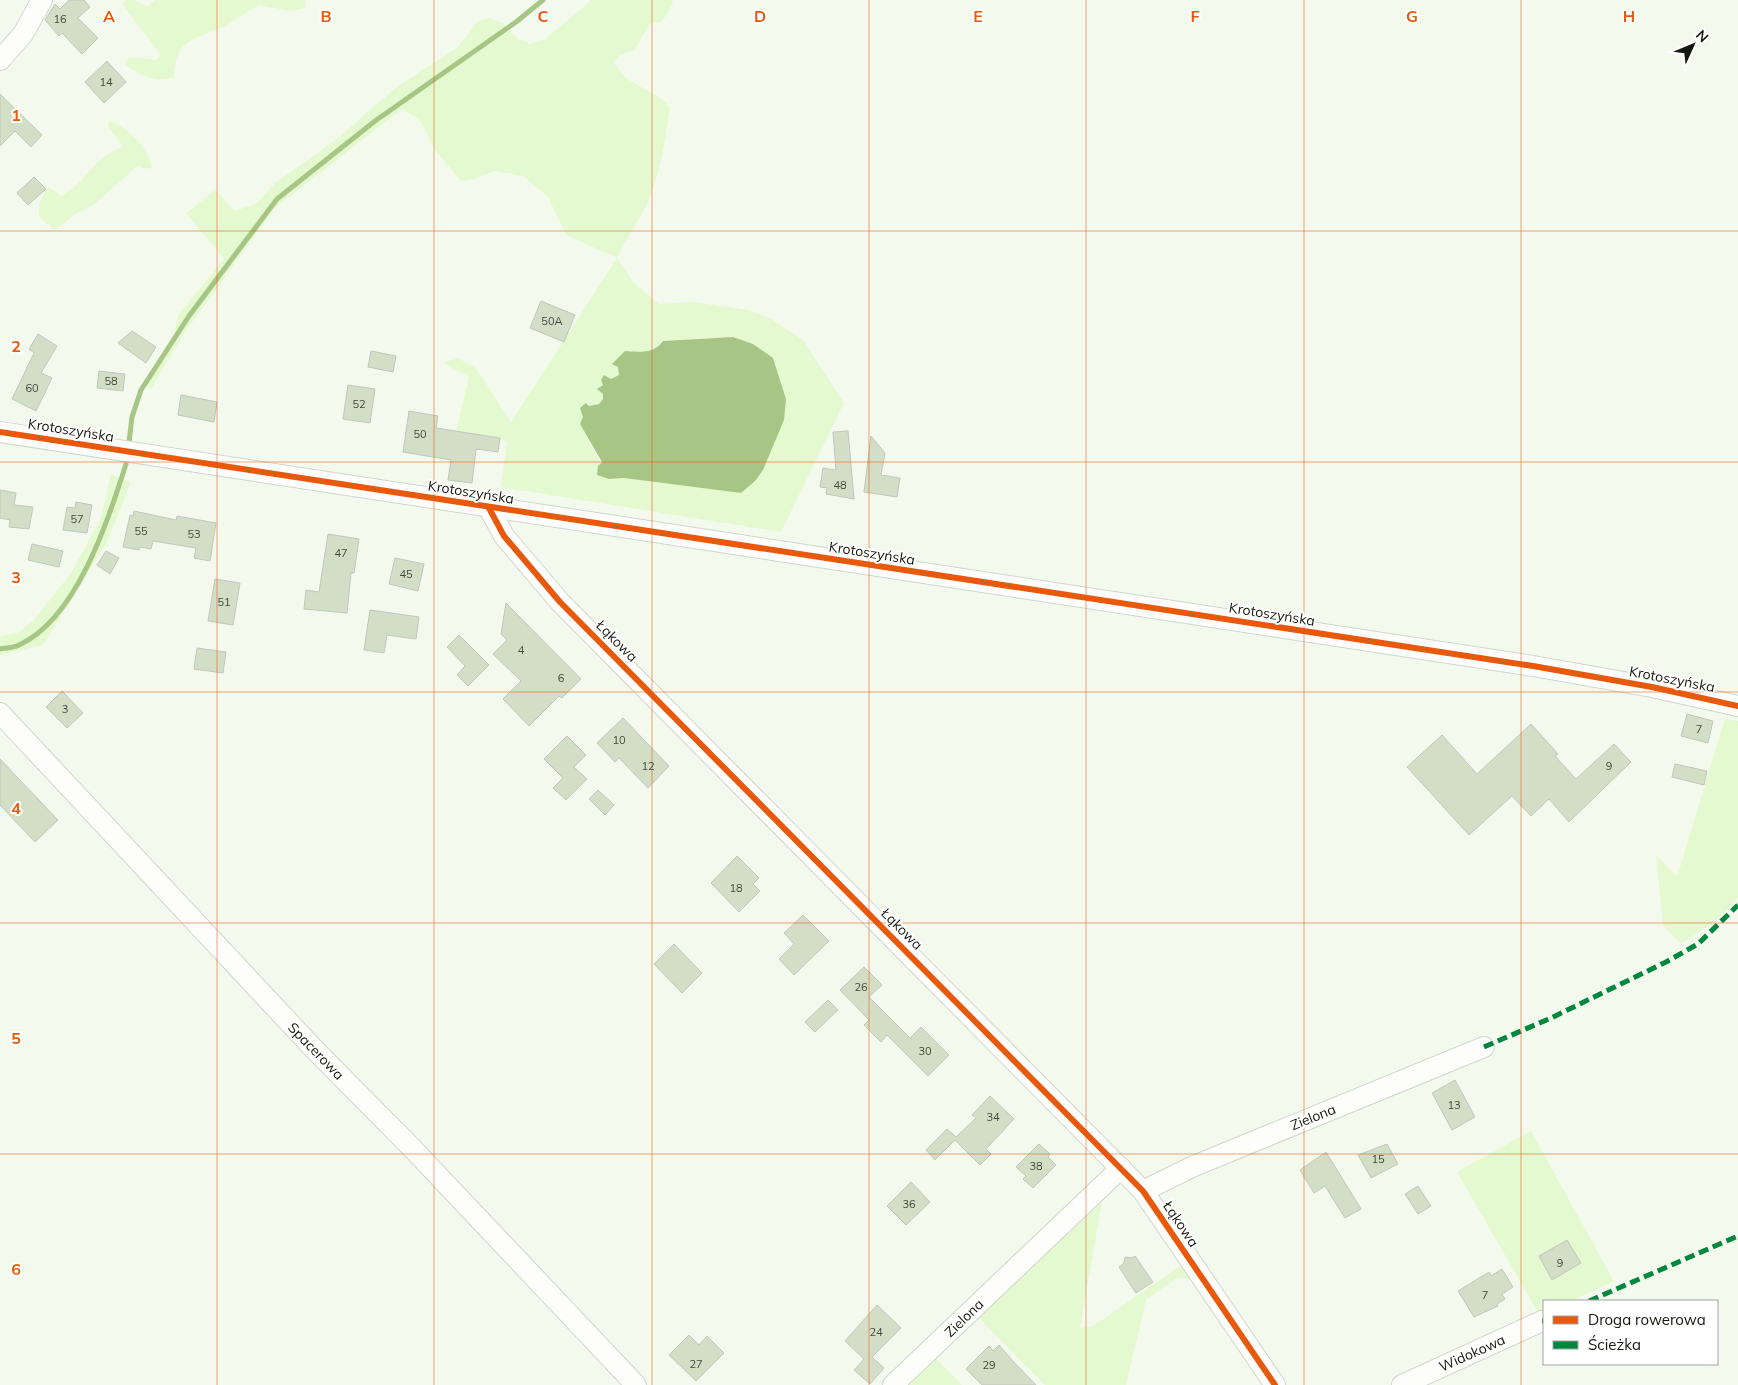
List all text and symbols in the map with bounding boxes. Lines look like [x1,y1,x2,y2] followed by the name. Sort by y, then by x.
[103,6,115,26] text: A
[320,6,332,26] text: B
[538,6,549,26] text: C
[754,6,766,26] text: D
[973,6,983,26] text: E
[1190,6,1200,26] text: F
[1406,6,1418,26] text: G
[1623,6,1635,26] text: H
[53,12,67,26] house number: 16
[1668,20,1718,70] north arrow
[1692,26,1712,46] text: N
[99,75,113,89] house number: 14
[11,105,21,125] text: 1
[541,314,563,328] house number: 50A
[11,336,21,356] text: 2
[104,374,118,388] house number: 58
[25,381,39,395] house number: 60
[352,397,366,411] house number: 52
[27,414,115,446] street label: Krotoszyńska
[413,427,427,441] house number: 50
[427,476,515,508] street label: Krotoszyńska
[833,478,847,492] house number: 48
[70,512,84,526] house number: 57
[134,524,148,538] house number: 55
[187,527,201,541] house number: 53
[828,537,916,569] street label: Krotoszyńska
[334,546,348,560] house number: 47
[11,567,21,587] text: 3
[399,567,413,581] house number: 45
[217,595,231,609] house number: 51
[1228,598,1316,630] street label: Krotoszyńska
[592,616,642,666] street label: Łąkowa
[518,643,525,657] house number: 4
[1628,662,1716,696] street label: Krotoszyńska
[558,671,565,685] house number: 6
[62,702,68,716] house number: 3
[1696,722,1702,736] house number: 7
[612,733,626,747] house number: 10
[641,759,655,773] house number: 12
[1606,759,1612,773] house number: 9
[11,798,21,818] text: 4
[729,881,743,895] house number: 18
[877,904,927,954] street label: Łąkowa
[854,980,868,994] house number: 26
[284,1018,348,1084] street label: Spacerowa
[11,1028,21,1048] text: 5
[918,1044,932,1058] house number: 30
[1447,1098,1461,1112] house number: 13
[1288,1100,1338,1134] street label: Zielona
[986,1110,1000,1124] house number: 34
[1371,1152,1385,1166] house number: 15
[1029,1159,1043,1173] house number: 38
[902,1197,916,1211] house number: 36
[1159,1197,1203,1250] street label: Łąkowa
[1557,1256,1563,1270] house number: 9
[11,1259,21,1279] text: 6
[1482,1288,1488,1302] house number: 7
[941,1295,987,1341] street label: Zielona
[1543,1300,1718,1365] legend
[1588,1310,1706,1329] text: Droga rowerowa
[869,1325,883,1339] house number: 24
[1436,1330,1508,1376] street label: Widokowa
[1588,1335,1641,1354] text: Ścieżka
[689,1357,703,1371] house number: 27
[982,1358,996,1372] house number: 29

